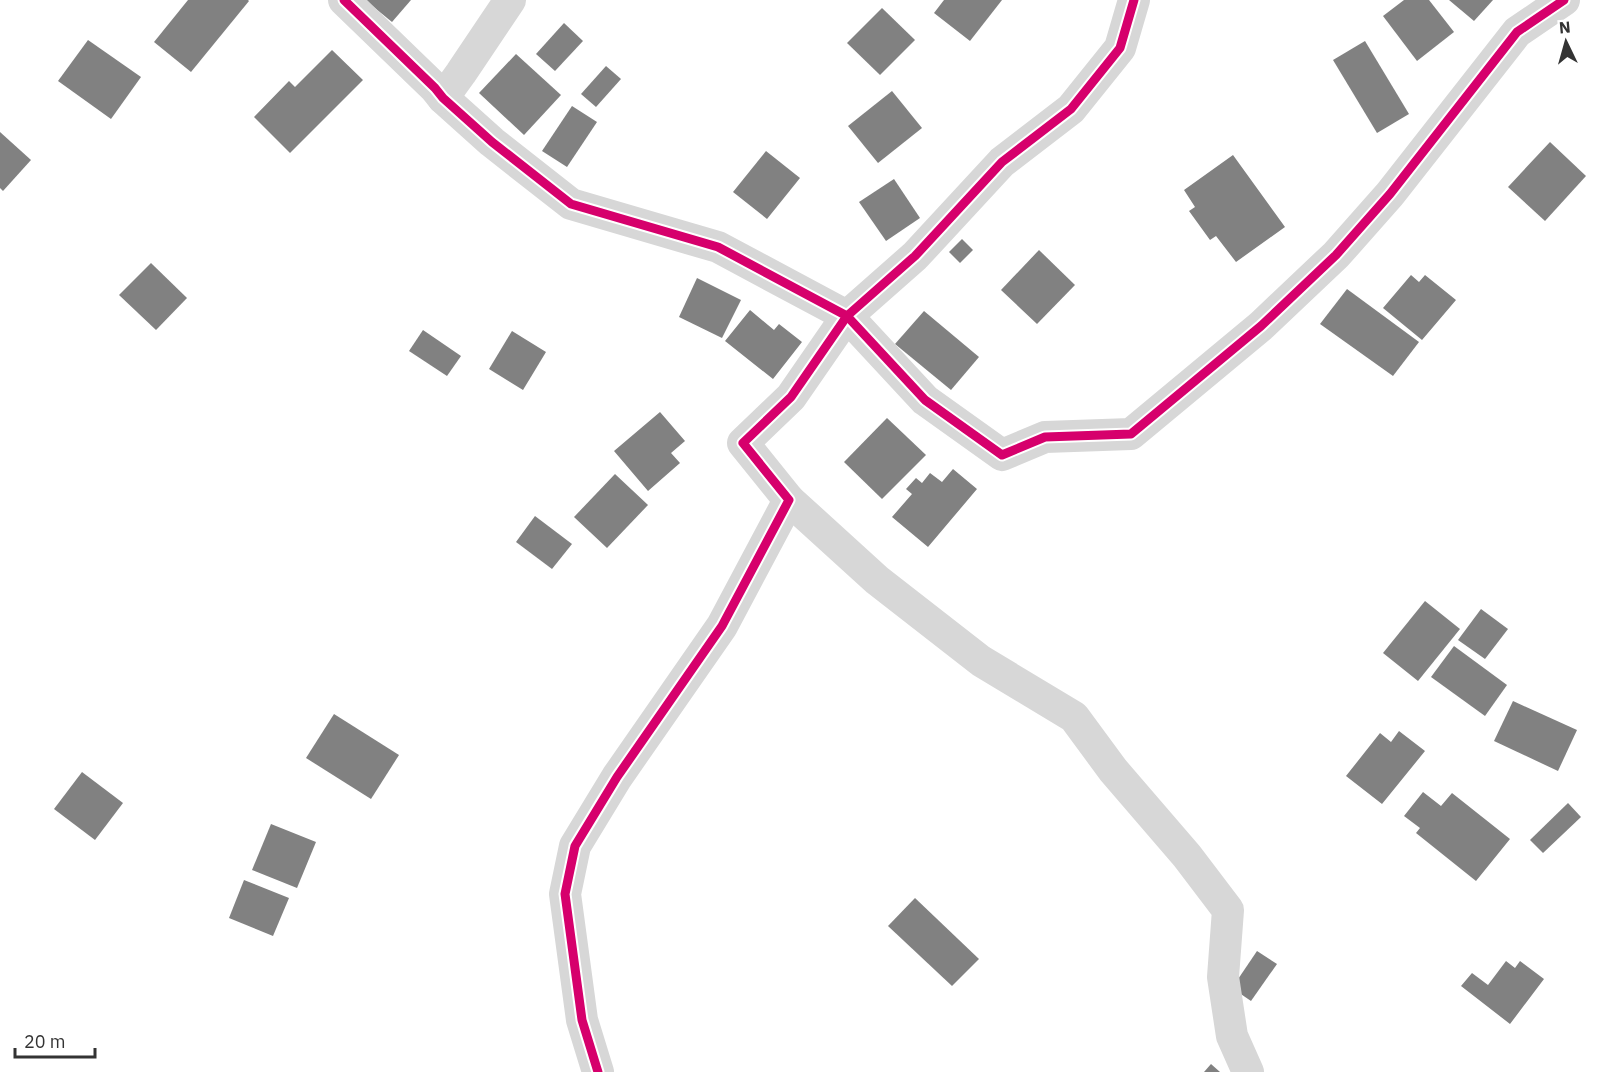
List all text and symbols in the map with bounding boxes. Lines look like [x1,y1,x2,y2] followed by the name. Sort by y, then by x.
[1536,12,1596,72] north arrow
[1558,17,1571,38] text: N
[15,1021,94,1059] scale bar
[24,1030,66,1053] text: 20 m

